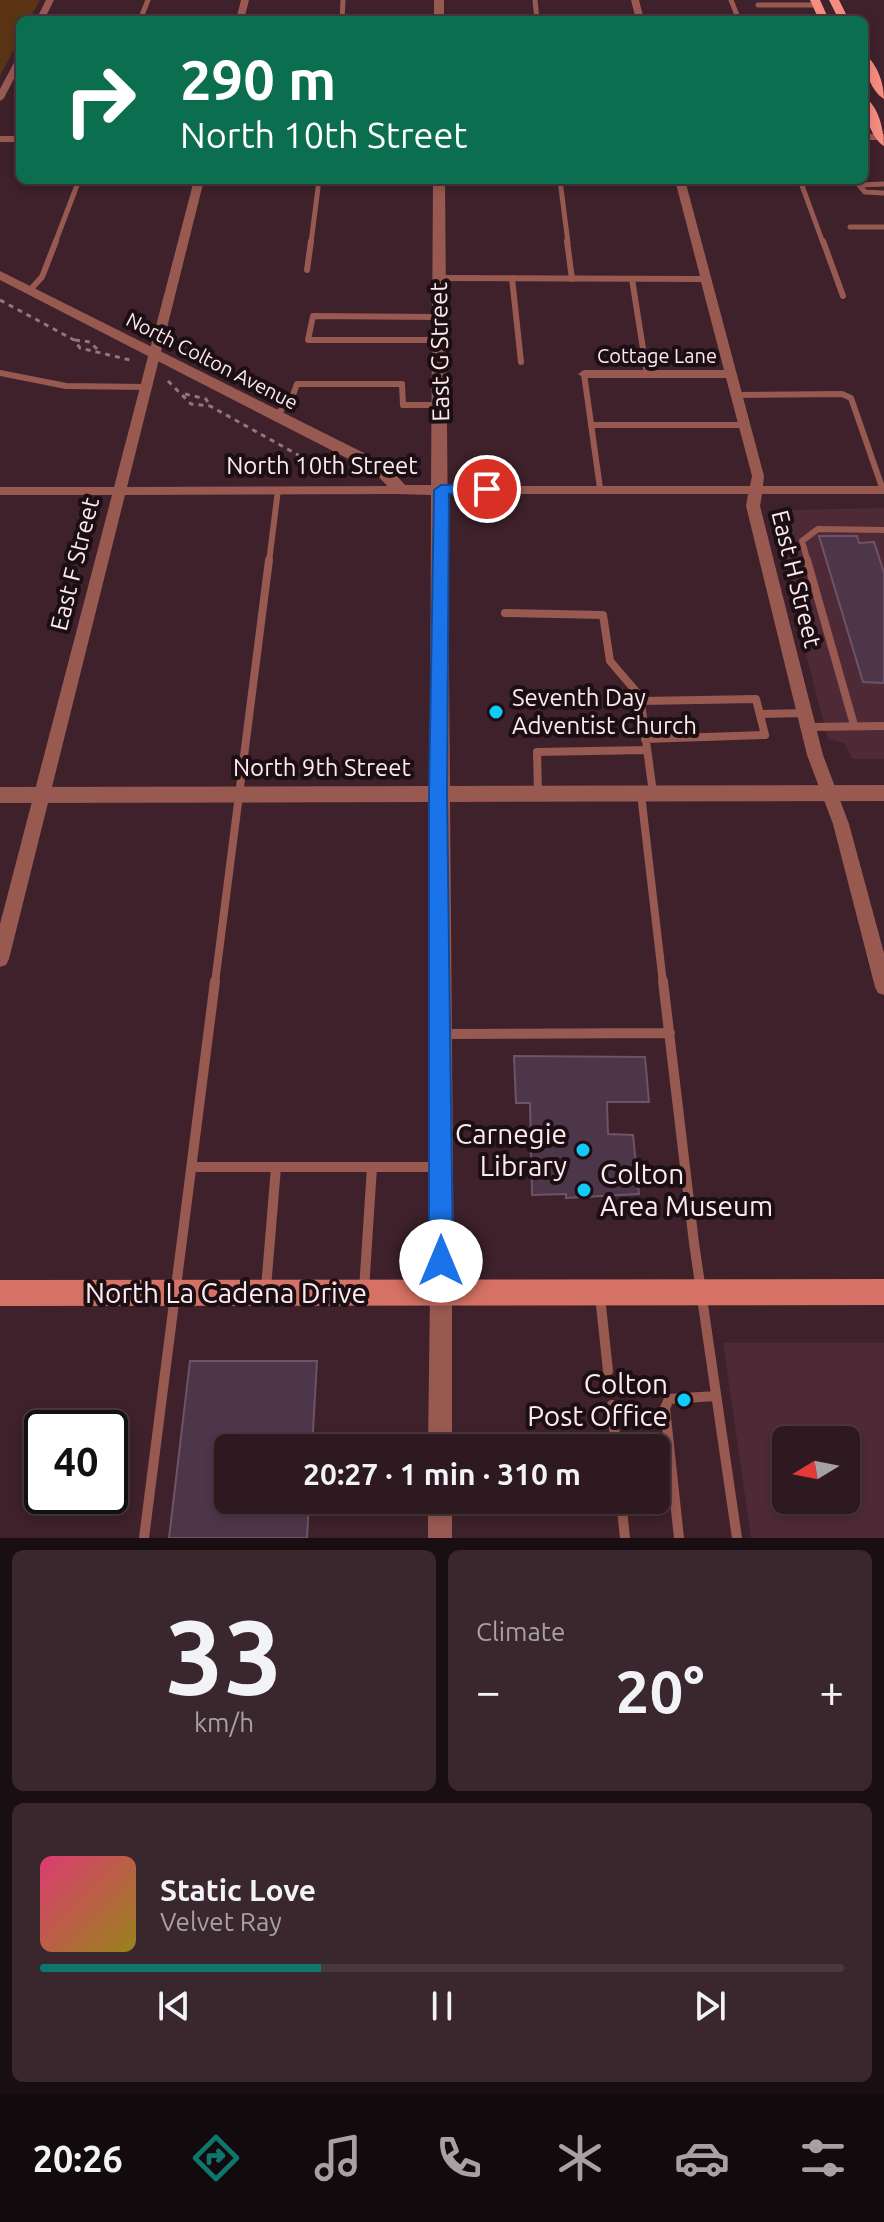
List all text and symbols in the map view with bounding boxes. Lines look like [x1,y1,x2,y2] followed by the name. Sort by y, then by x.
[48,48,152,152] icon: right
[180,48,336,111] text: 290 m
[180,114,467,155] text: North 10th Street
[425,281,454,422] street label: East G Street
[123,307,302,414] street label: North Colton Avenue
[597,344,717,367] street label: Cottage Lane
[226,452,418,479] street label: North 10th Street
[453,455,521,523] pin
[465,467,509,511] icon: arrive
[45,494,104,633] street label: East F Street
[766,508,827,651] street label: East H Street
[512,684,697,739] place label: Seventh Day Adventist Church
[487,703,505,721] marker: Seventh Day Adventist Church
[233,754,412,781] street label: North 9th Street
[455,1118,567,1181] place label: Carnegie Library
[574,1141,592,1159] marker: Carnegie Library
[600,1158,773,1221] place label: Colton Area Museum
[575,1181,593,1199] marker: Colton Area Museum
[399,1219,483,1303] position arrow
[85,1277,367,1308] street label: North La Cadena Drive
[527,1368,668,1431] place label: Colton Post Office
[675,1391,693,1409] marker: Colton Post Office
[24,1410,128,1514] speed limit sign: 40
[772,1426,860,1514] north arrow
[772,1426,860,1514] map controls
[303,1457,581,1491] text: 20:27 · 1 min · 310 m
[165,1597,283,1714] text: 33
[476,1617,565,1646] text: Climate
[616,1657,704,1724] text: 20°
[476,1666,501,1715] text: −
[819,1666,844,1715] text: +
[194,1708,254,1737] text: km/h
[160,1873,316,1907] text: Static Love
[160,1907,282,1936] text: Velvet Ray
[152,1984,196,2028] icon: previous
[420,1984,464,2028] icon: pause
[688,1984,732,2028] icon: next
[188,2130,244,2186] icon: directions
[310,2130,366,2186] icon: music
[431,2130,487,2186] icon: phone
[552,2130,608,2186] icon: climate
[674,2130,730,2186] icon: car
[795,2130,851,2186] icon: filters
[33,2138,123,2179] text: 20:26

